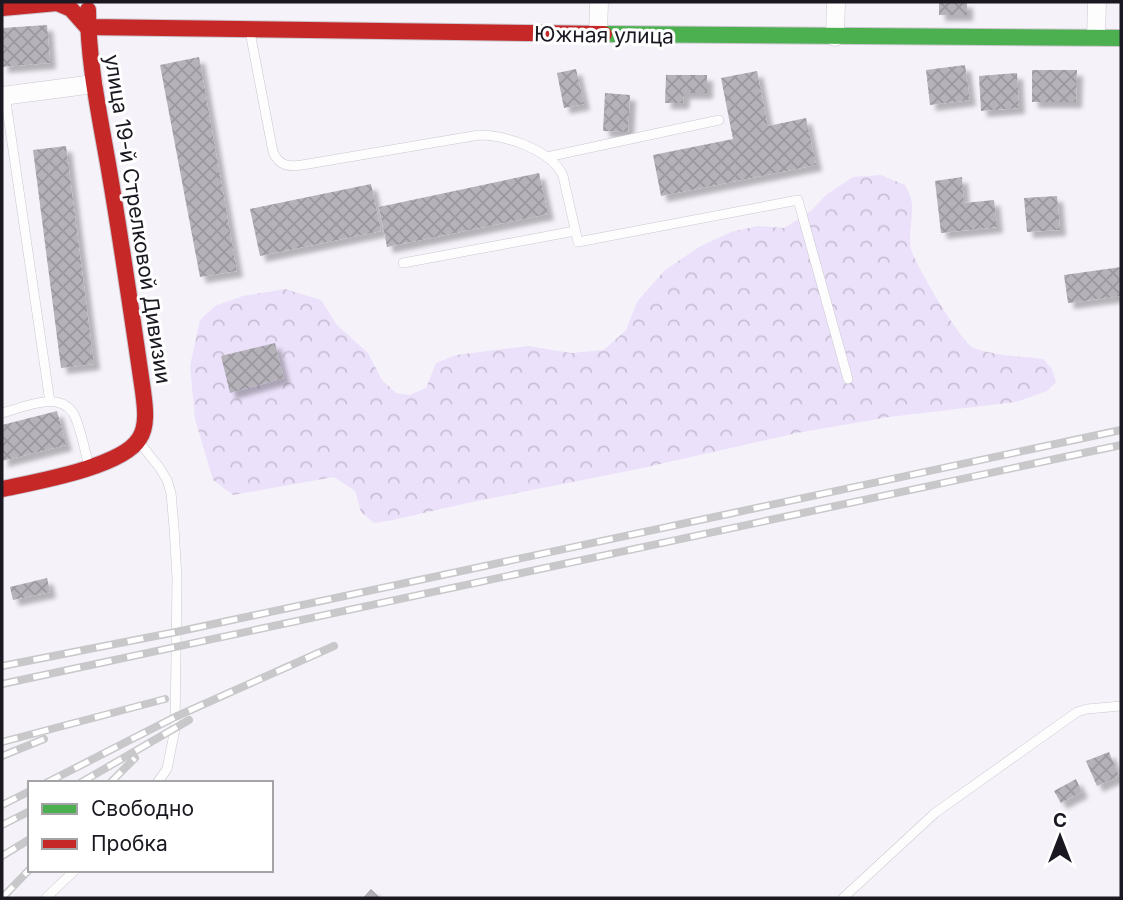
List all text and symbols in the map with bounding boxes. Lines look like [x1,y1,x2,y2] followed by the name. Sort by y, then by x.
[534,21,674,49] street label: Южная улица
[100,53,176,385] street label: улица 19-й Стрелковой Дивизии
[28,781,273,872] legend
[91,796,194,821] text: Свободно
[1025,802,1095,872] north arrow
[1053,809,1067,832] text: С
[91,831,168,856] text: Пробка

